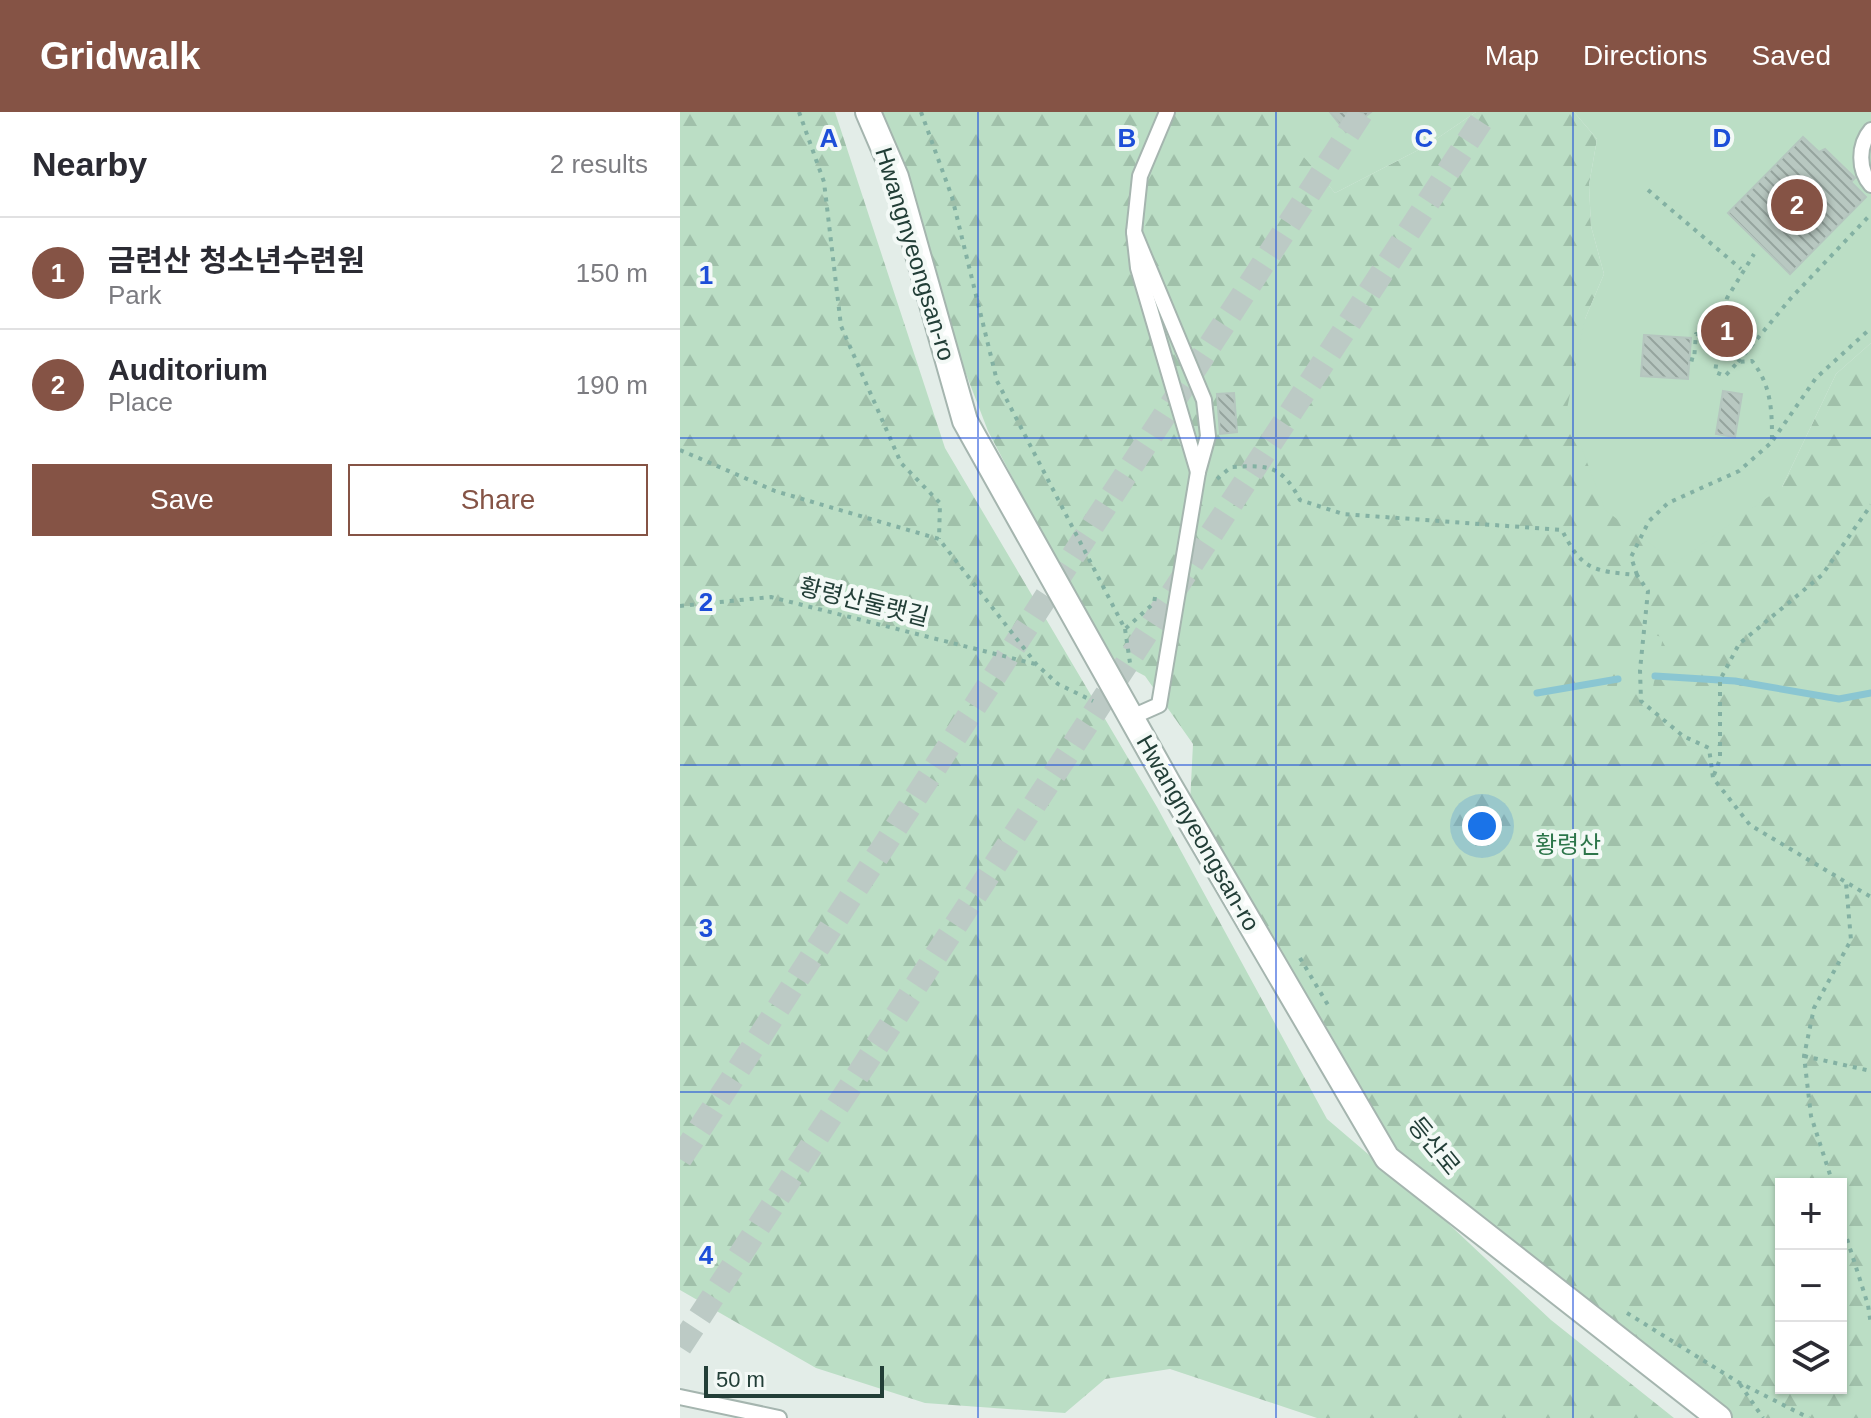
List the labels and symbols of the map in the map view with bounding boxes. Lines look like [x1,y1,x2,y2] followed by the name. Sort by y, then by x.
[820,123,839,153] text: A
[1118,123,1136,153] text: B
[1415,123,1434,153] text: C
[1713,123,1731,153] text: D
[870,144,961,364] street label: Hwangnyeongsan-ro
[1771,175,1823,235] pin: 2
[699,260,713,290] text: 1
[1701,301,1753,361] pin: 1
[797,572,932,631] street label: 황령산둘랫길
[699,587,713,617] text: 2
[1131,730,1265,935] street label: Hwangnyeongsan-ro
[1462,806,1502,846] your location
[1535,831,1601,858] park label: 황령산
[699,913,713,943] text: 3
[1403,1111,1466,1180] street label: 등산로
[699,1240,714,1270] text: 4
[704,1362,884,1398] scale bar

